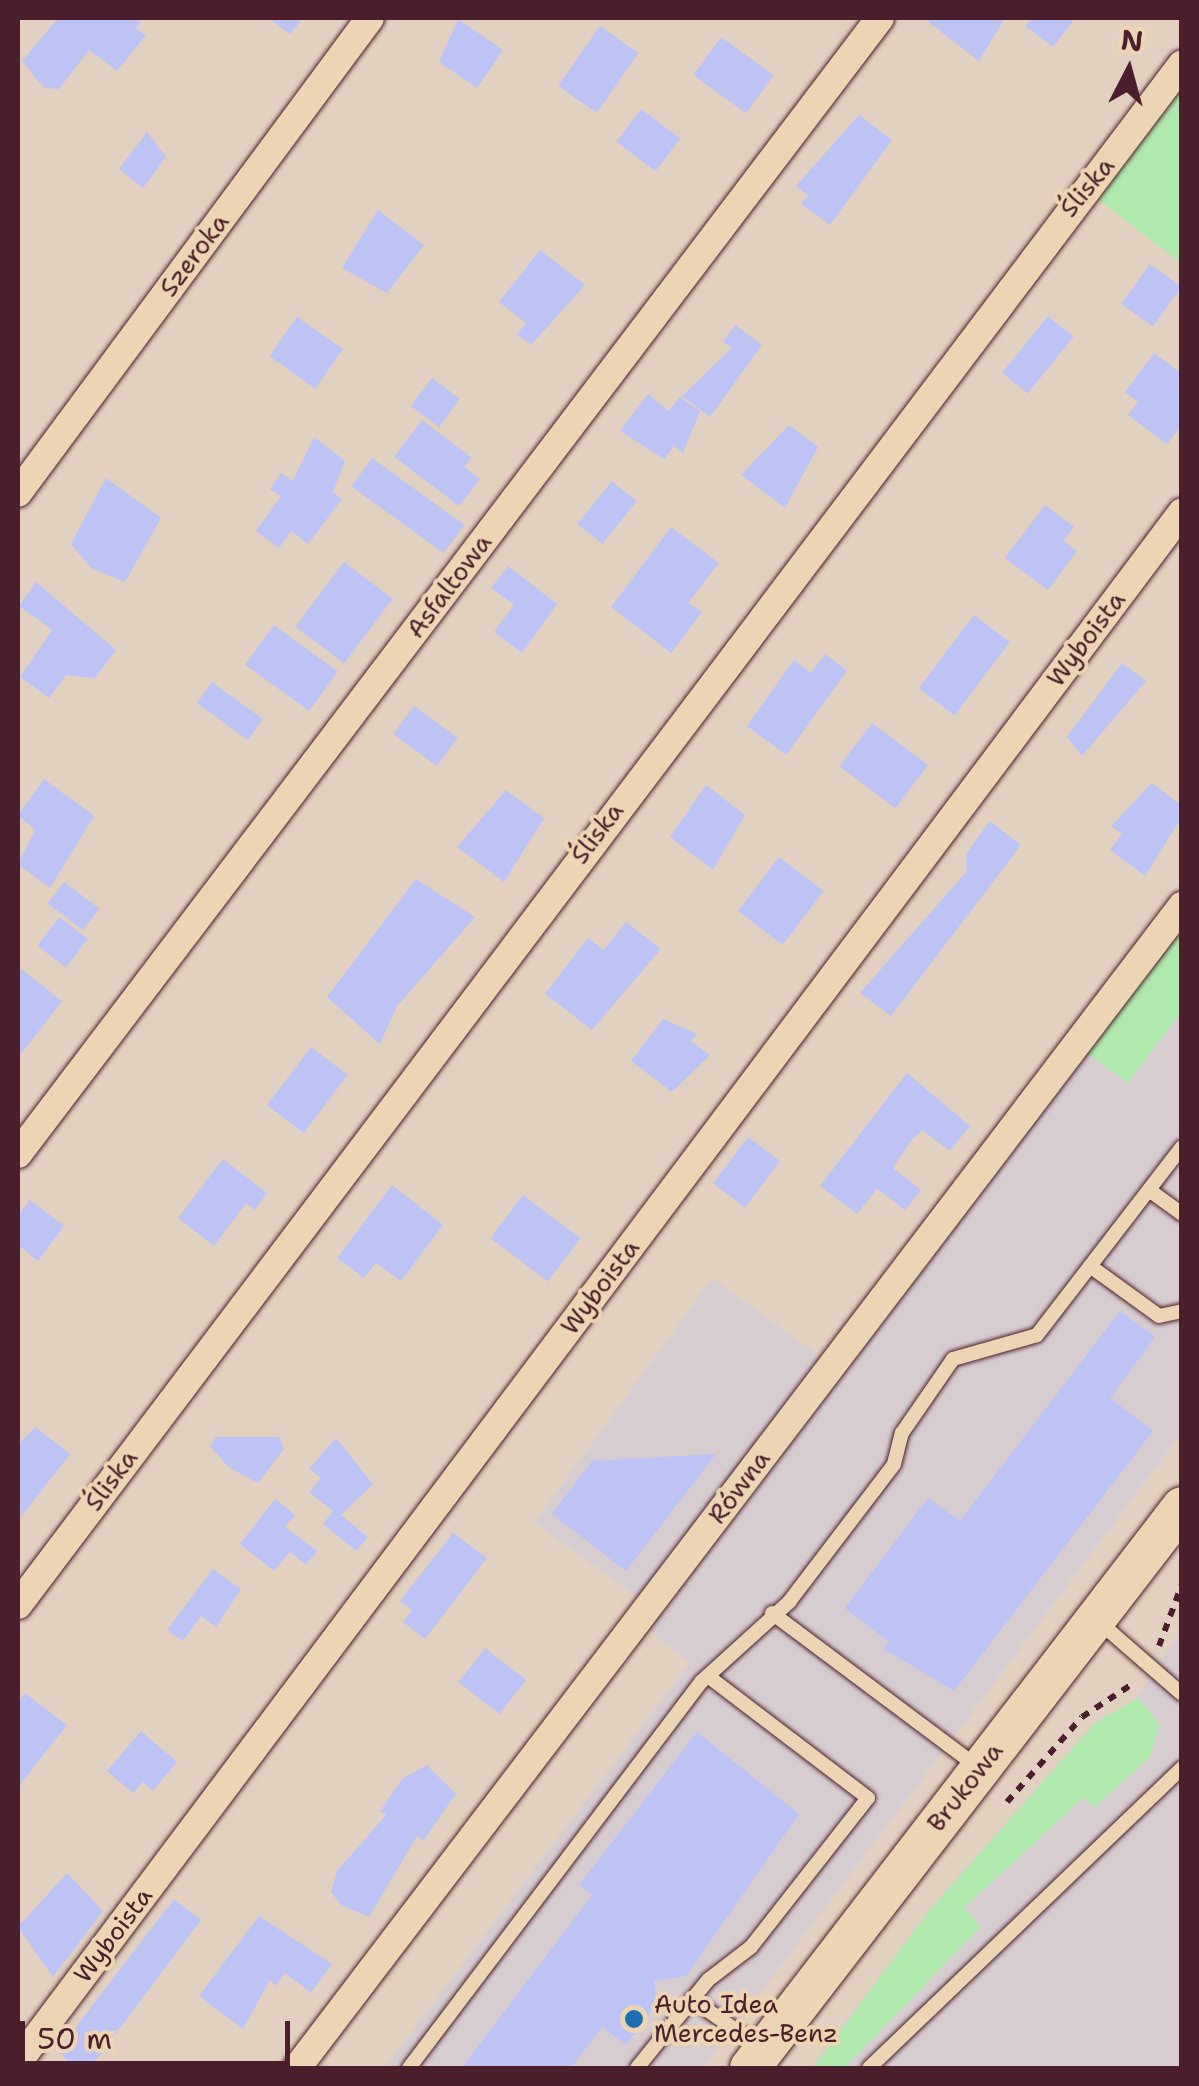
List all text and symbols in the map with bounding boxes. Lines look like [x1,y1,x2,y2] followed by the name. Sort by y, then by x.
[1079,20,1179,120] north arrow
[1119,20,1145,60] text: N
[1053,151,1121,223] street label: Śliska
[153,208,235,302] street label: Szeroka
[400,528,498,644] street label: Asfaltowa
[1040,585,1132,693] street label: Wyboista
[564,796,630,870] street label: Śliska
[554,1233,646,1341] street label: Wyboista
[78,1443,144,1517] street label: Śliska
[702,1445,776,1529] street label: Równa
[921,1736,1009,1838] street label: Brukowa
[67,1881,159,1989] street label: Wyboista
[654,1990,838,2049] place label: Auto Idea Mercedes-Benz
[25,2001,295,2063] scale bar
[623,2008,645,2030] marker: Auto Idea Mercedes-Benz
[37,2018,112,2059] text: 50 m

